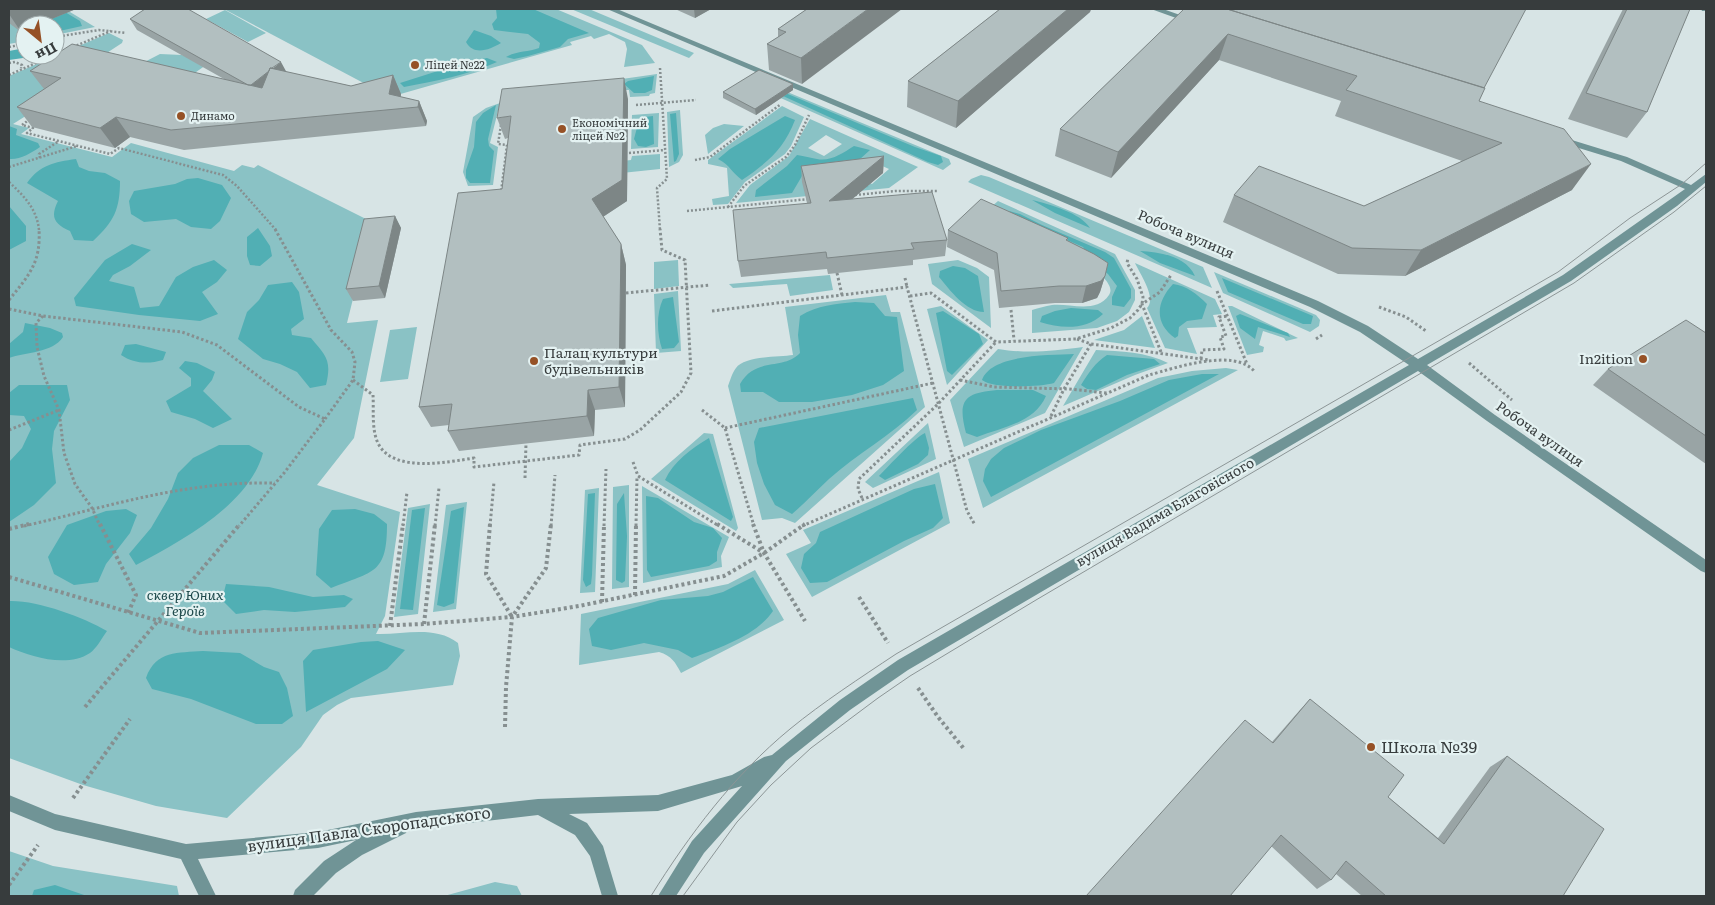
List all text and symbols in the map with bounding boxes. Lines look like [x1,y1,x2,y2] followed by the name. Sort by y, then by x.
[15,15,65,65] north arrow
[32,38,61,66] text: Пн
[425,56,485,72] place label: Ліцей №22
[409,59,421,71] marker: Ліцей №22
[191,107,235,123] place label: Динамо
[175,110,187,122] marker: Динамо
[572,114,647,143] place label: Економічний ліцей №2
[556,123,568,135] marker: Економічний ліцей №2
[1135,204,1238,262] street label: Робоча вулиця
[544,342,658,378] place label: Палац культури будівельників
[1579,348,1633,368] place label: In2ition
[1637,353,1649,365] marker: In2ition
[528,355,540,367] marker: Палац культури будівельників
[1493,395,1589,471] street label: Робоча вулиця
[1072,452,1257,571] street label: вулиця Вадима Благовісного
[147,584,224,620] park label: сквер Юних Героїв
[1381,734,1477,758] place label: Школа №39
[1365,741,1377,753] marker: Школа №39
[246,799,492,857] street label: вулиця Павла Скоропадського

